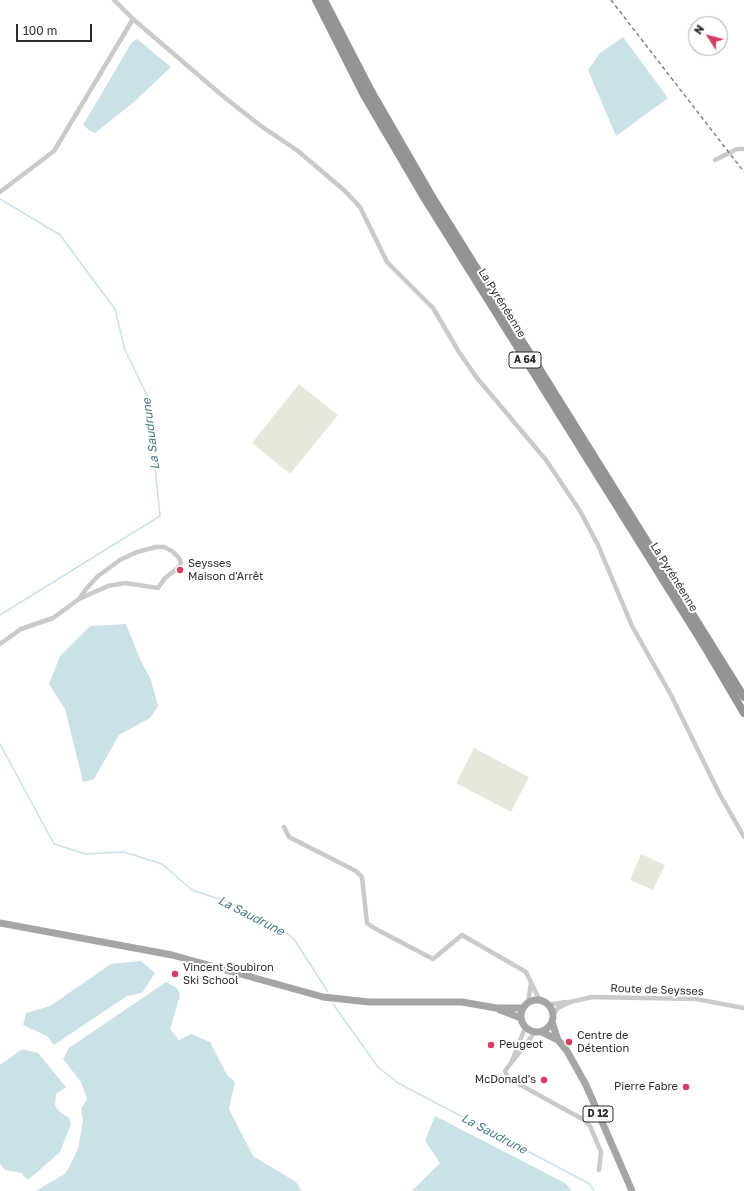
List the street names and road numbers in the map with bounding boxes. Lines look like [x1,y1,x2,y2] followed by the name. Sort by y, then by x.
[475,266,529,340] street label: La Pyrénéenne
[509,352,541,368] road number: A 64
[647,540,701,614] street label: La Pyrénéenne
[610,982,704,998] street label: Route de Seysses
[583,1106,613,1122] road number: D 12

